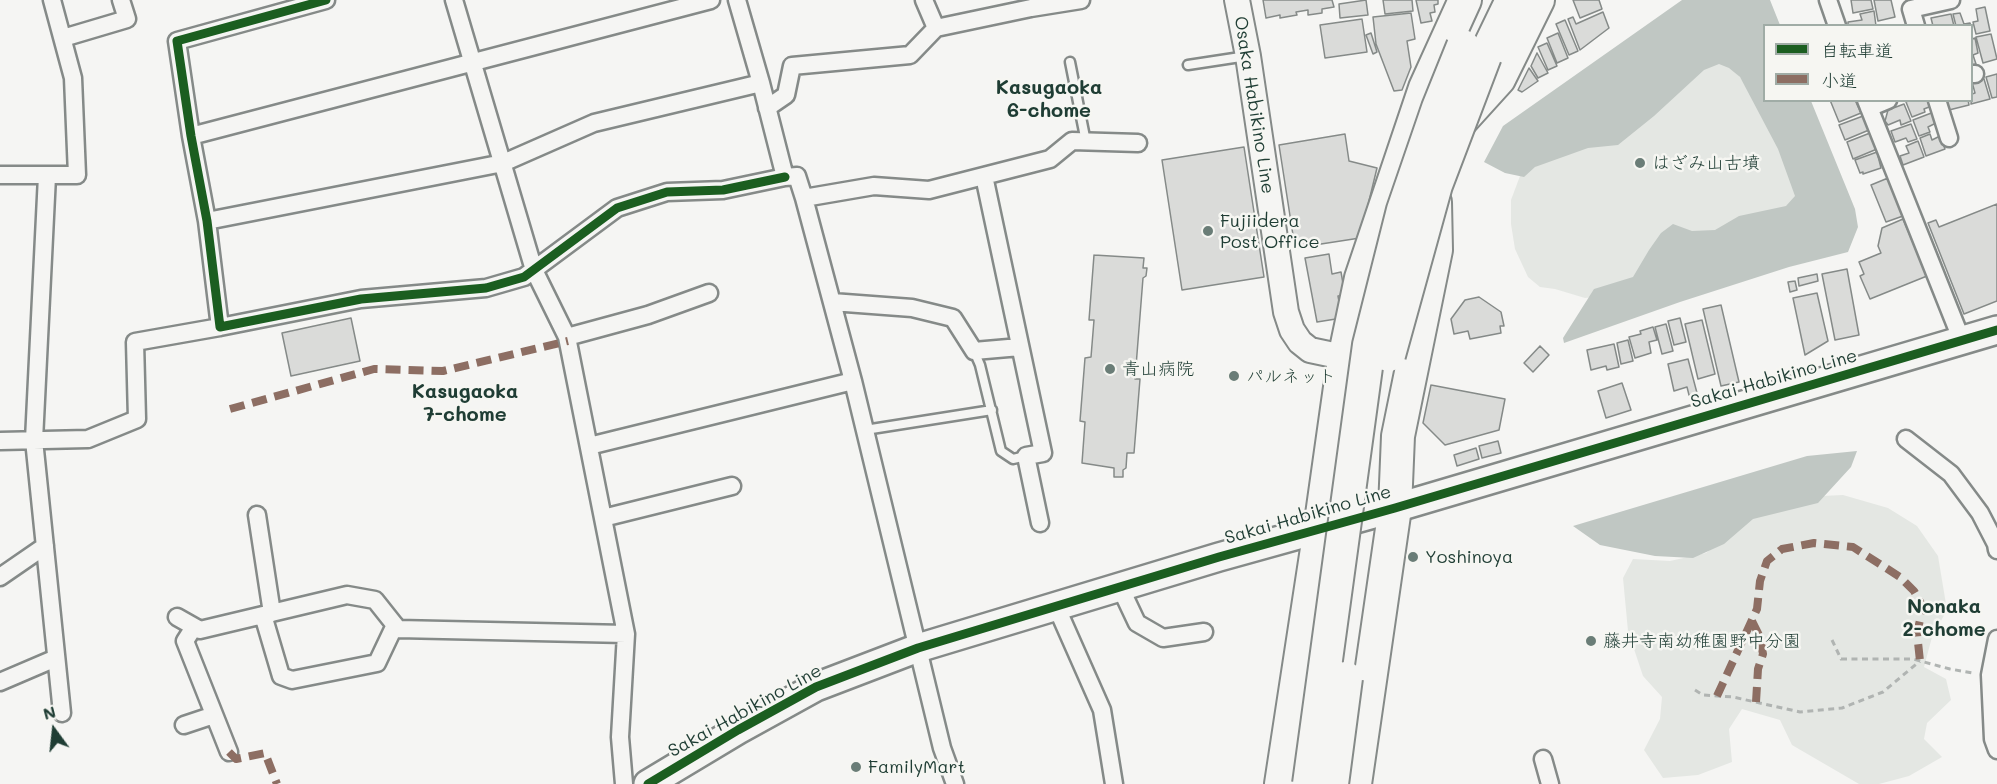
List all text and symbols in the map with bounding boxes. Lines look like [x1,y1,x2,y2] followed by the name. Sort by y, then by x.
[1229,15,1279,195] street label: Osaka Habikino Line
[1763,24,1973,102] legend
[1821,38,1893,62] text: 自転車道
[1821,68,1857,92] text: 小道
[996,76,1102,123] district label: Kasugaoka 6-chome
[1652,152,1760,174] place label: はざみ山古墳
[1633,156,1647,170] marker: はざみ山古墳
[1220,210,1320,252] place label: Fujiidera Post Office
[1201,224,1215,238] marker: Fujiidera Post Office
[1688,345,1860,413] street label: Sakai Habikino Line
[1122,358,1194,380] place label: 青山病院
[1103,362,1117,376] marker: 青山病院
[1246,365,1336,387] place label: パルネット
[1227,369,1241,383] marker: パルネット
[412,380,518,427] district label: Kasugaoka 7-chome
[1222,481,1394,549] street label: Sakai Habikino Line
[1425,546,1513,568] place label: Yoshinoya
[1406,550,1420,564] marker: Yoshinoya
[1902,595,1986,642] district label: Nonaka 2-chome
[1603,630,1801,652] place label: 藤井寺南幼稚園野中分園
[1584,634,1598,648] marker: 藤井寺南幼稚園野中分園
[665,660,825,762] street label: Sakai Habikino Line
[24,700,84,760] north arrow
[41,700,58,724] text: N
[868,756,966,778] place label: FamilyMart
[849,760,863,774] marker: FamilyMart

